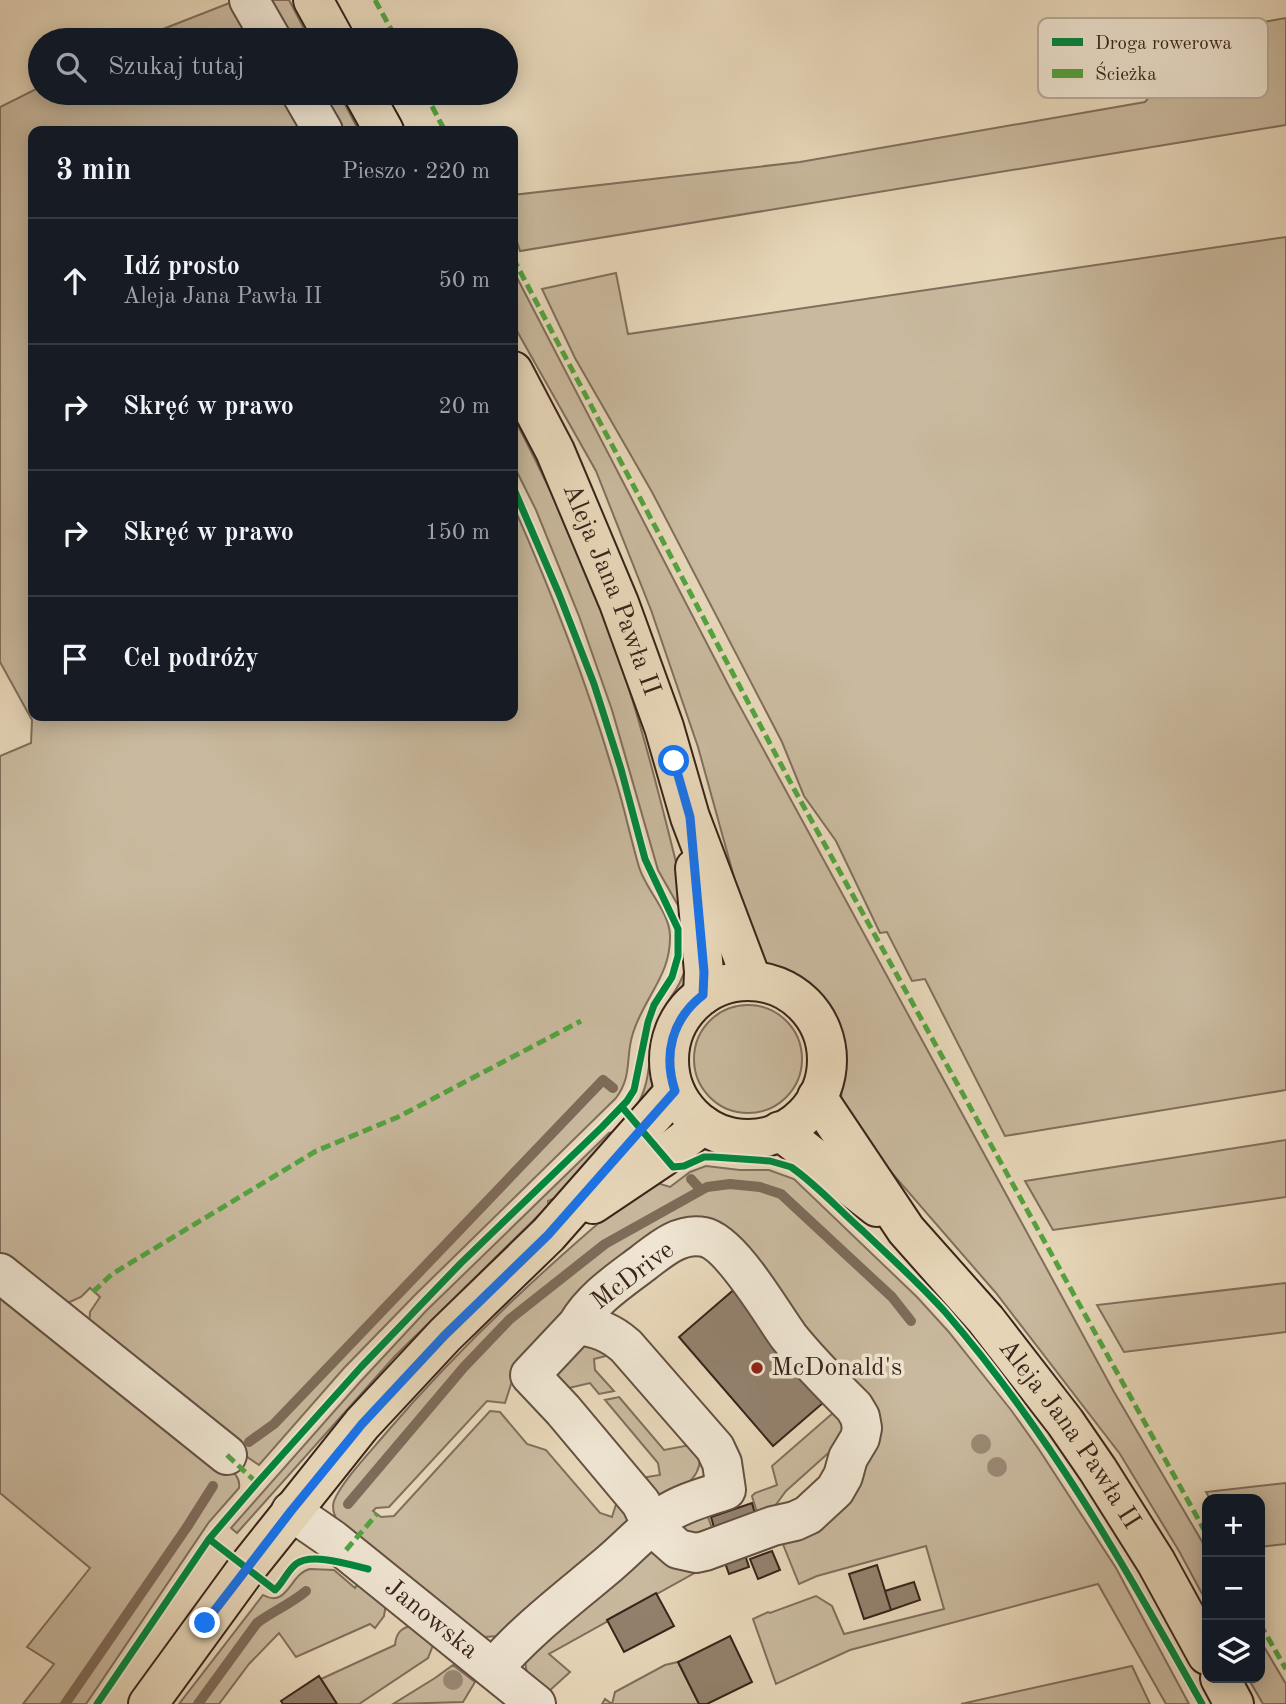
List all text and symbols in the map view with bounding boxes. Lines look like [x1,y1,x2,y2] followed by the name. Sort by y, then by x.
[1038,18,1268,98] legend
[28,28,518,105] search box
[1095,35,1233,54] text: Droga rowerowa
[52,48,90,86] icon: search
[108,54,245,80] text: Szukaj tutaj
[1095,61,1157,85] text: Ścieżka
[56,156,131,186] text: 3 min
[342,160,490,183] text: Pieszo · 220 m
[123,254,240,280] text: Idź prosto
[56,262,94,300] icon: ahead
[439,269,490,292] text: 50 m
[123,285,322,308] text: Aleja Jana Pawła II
[56,388,94,426] icon: right
[123,394,294,420] text: Skręć w prawo
[439,395,490,418] text: 20 m
[557,480,664,699] street label: Aleja Jana Pawła II
[56,514,94,552] icon: right
[123,520,294,546] text: Skręć w prawo
[425,521,490,544] text: 150 m
[56,640,94,678] icon: arrive
[123,646,259,672] text: Cel podróży
[658,745,689,776] route start
[587,1237,679,1315] street label: McDrive
[993,1335,1145,1534] street label: Aleja Jana Pawła II
[771,1355,902,1381] place label: McDonald's
[749,1360,765,1376] marker: McDonald's
[1202,1494,1265,1683] map controls
[1202,1494,1265,1557] button: +
[1202,1557,1265,1620] button: −
[380,1574,483,1664] street label: Janowska
[189,1607,220,1638] route end
[1202,1620,1265,1683] button: layers

